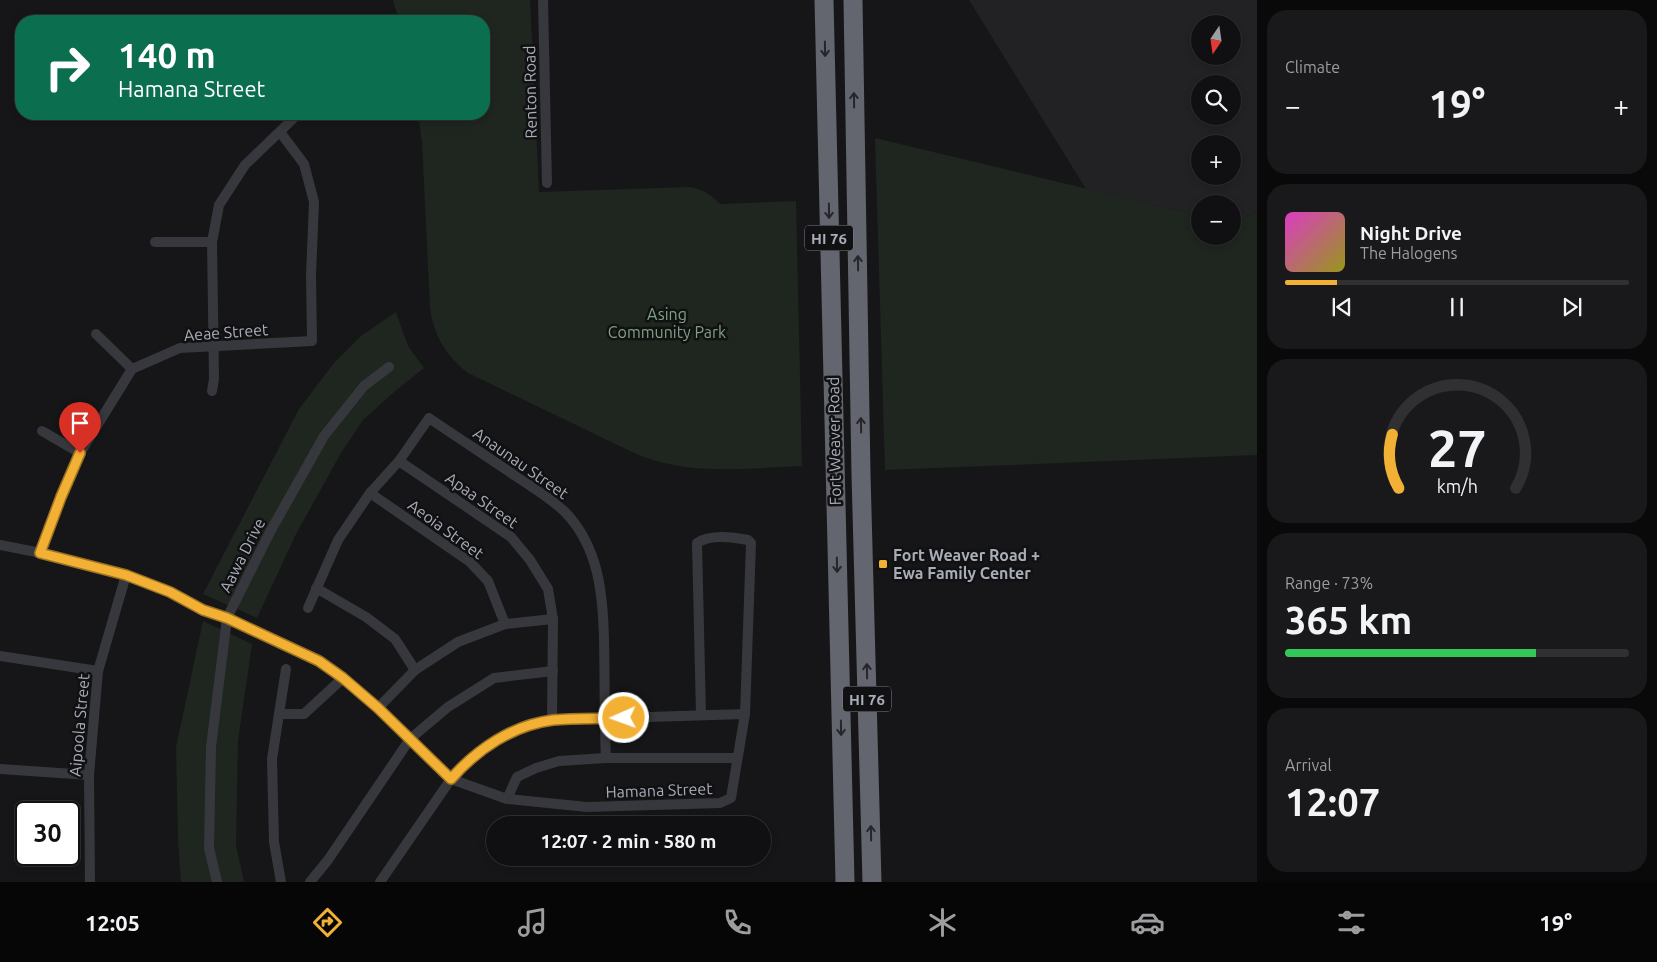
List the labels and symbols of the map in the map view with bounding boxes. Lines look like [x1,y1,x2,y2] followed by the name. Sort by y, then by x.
[1191,15,1241,65] north arrow
[820,40,830,56] one-way arrow
[520,45,540,139] street label: Renton Road
[850,92,859,108] one-way arrow
[824,202,834,219] one-way arrow
[805,226,853,250] road number: HI 76
[853,255,862,271] one-way arrow
[608,305,726,341] park label: Asing Community Park
[183,320,270,344] street label: Aeae Street
[824,377,844,505] street label: Fort Weaver Road
[59,402,101,453] pin
[856,417,865,433] one-way arrow
[470,424,573,503] street label: Anaunau Street
[442,468,522,532] street label: Apaa Street
[405,496,488,563] street label: Aeoia Street
[216,515,268,595] street label: Aawa Drive
[893,546,1040,582] place label: Fort Weaver Road + Ewa Family Center
[832,556,842,573] one-way arrow
[877,558,889,570] marker: Fort Weaver Road + Ewa Family Center
[862,663,872,680] one-way arrow
[66,672,93,777] street label: Aipoola Street
[843,686,891,712] road number: HI 76
[597,691,649,743] position arrow
[836,719,846,735] one-way arrow
[605,779,714,801] street label: Hamana Street
[15,801,80,866] speed limit sign: 30
[866,826,875,842] one-way arrow

